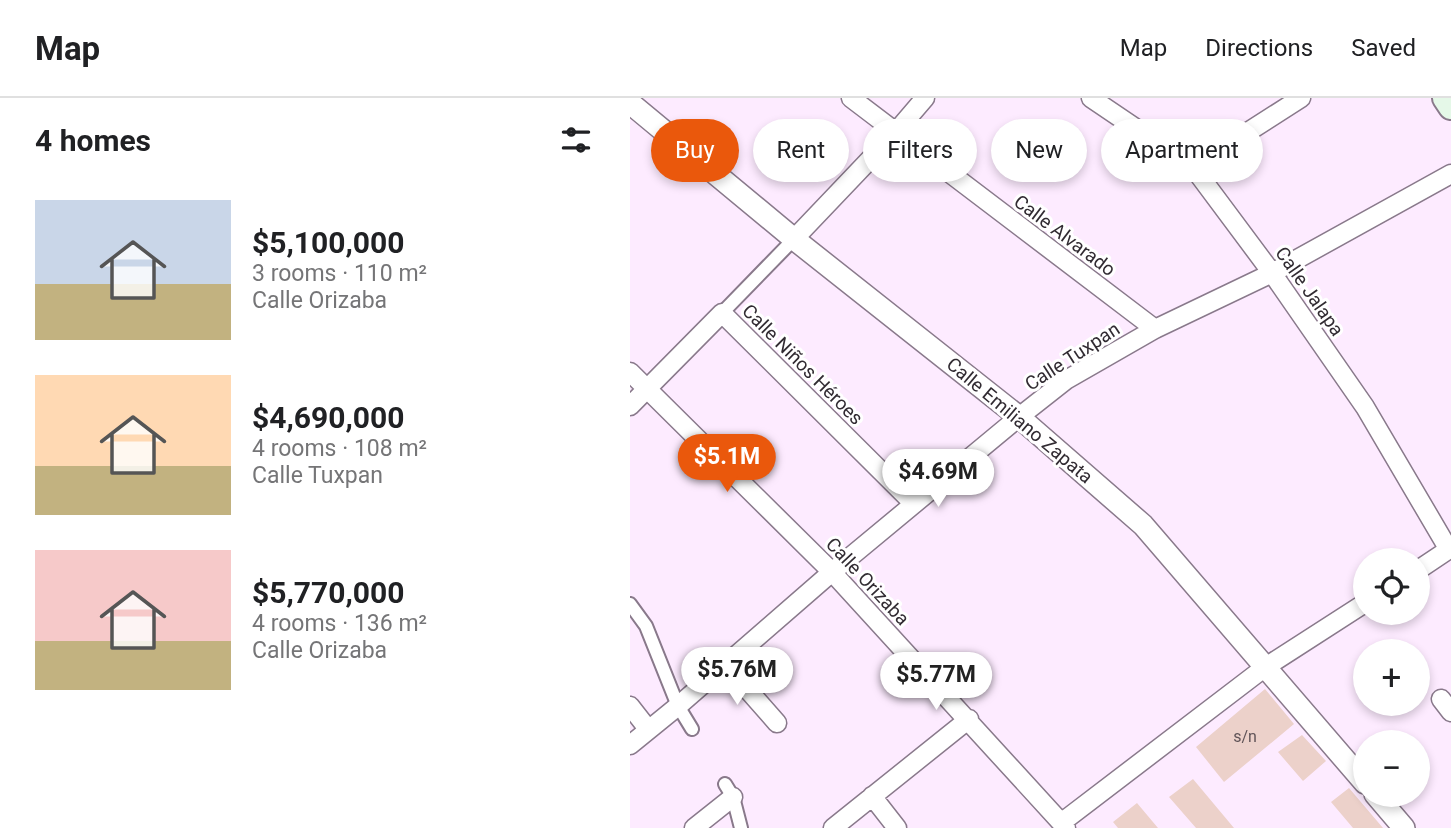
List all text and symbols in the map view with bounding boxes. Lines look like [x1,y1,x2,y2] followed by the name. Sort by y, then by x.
[35,29,100,68] text: Map
[1120,34,1167,62] text: Map
[1205,34,1313,62] text: Directions
[1351,34,1416,62] text: Saved
[651,119,739,182] chip: Buy
[753,119,849,182] chip: Rent
[863,119,977,182] chip: Filters
[991,119,1087,182] chip: New
[1101,119,1263,182] chip: Apartment
[557,121,595,159] icon: filters
[35,123,151,158] text: 4 homes
[1009,190,1120,281] street label: Calle Alvarado
[252,225,404,260] text: $5,100,000
[91,228,175,312] icon: home
[1270,242,1349,340] street label: Calle Jalapa
[252,260,427,287] text: 3 rooms · 110 m²
[252,287,387,314] text: Calle Orizaba
[737,299,868,430] street label: Calle Niños Héroes
[1021,317,1124,396] street label: Calle Tuxpan
[942,353,1097,488] street label: Calle Emiliano Zapata
[252,400,404,435] text: $4,690,000
[91,403,175,487] icon: home
[678,434,776,494] pin: $5.1M
[252,435,427,462] text: 4 rooms · 108 m²
[694,443,760,470] text: $5.1M
[881,450,995,509] pin: $4.69M
[898,458,978,485] text: $4.69M
[252,462,383,489] text: Calle Tuxpan
[821,533,914,630] street label: Calle Orizaba
[1353,548,1430,807] map controls
[1353,548,1430,625] button: locate
[252,575,404,610] text: $5,770,000
[91,578,175,662] icon: home
[252,610,427,637] text: 4 rooms · 136 m²
[252,637,387,664] text: Calle Orizaba
[1353,639,1430,716] button: +
[680,648,794,707] pin: $5.76M
[879,652,993,712] pin: $5.77M
[697,656,777,683] text: $5.76M
[896,661,976,688] text: $5.77M
[1233,727,1257,746] house number: s/n
[1353,730,1430,807] button: −

